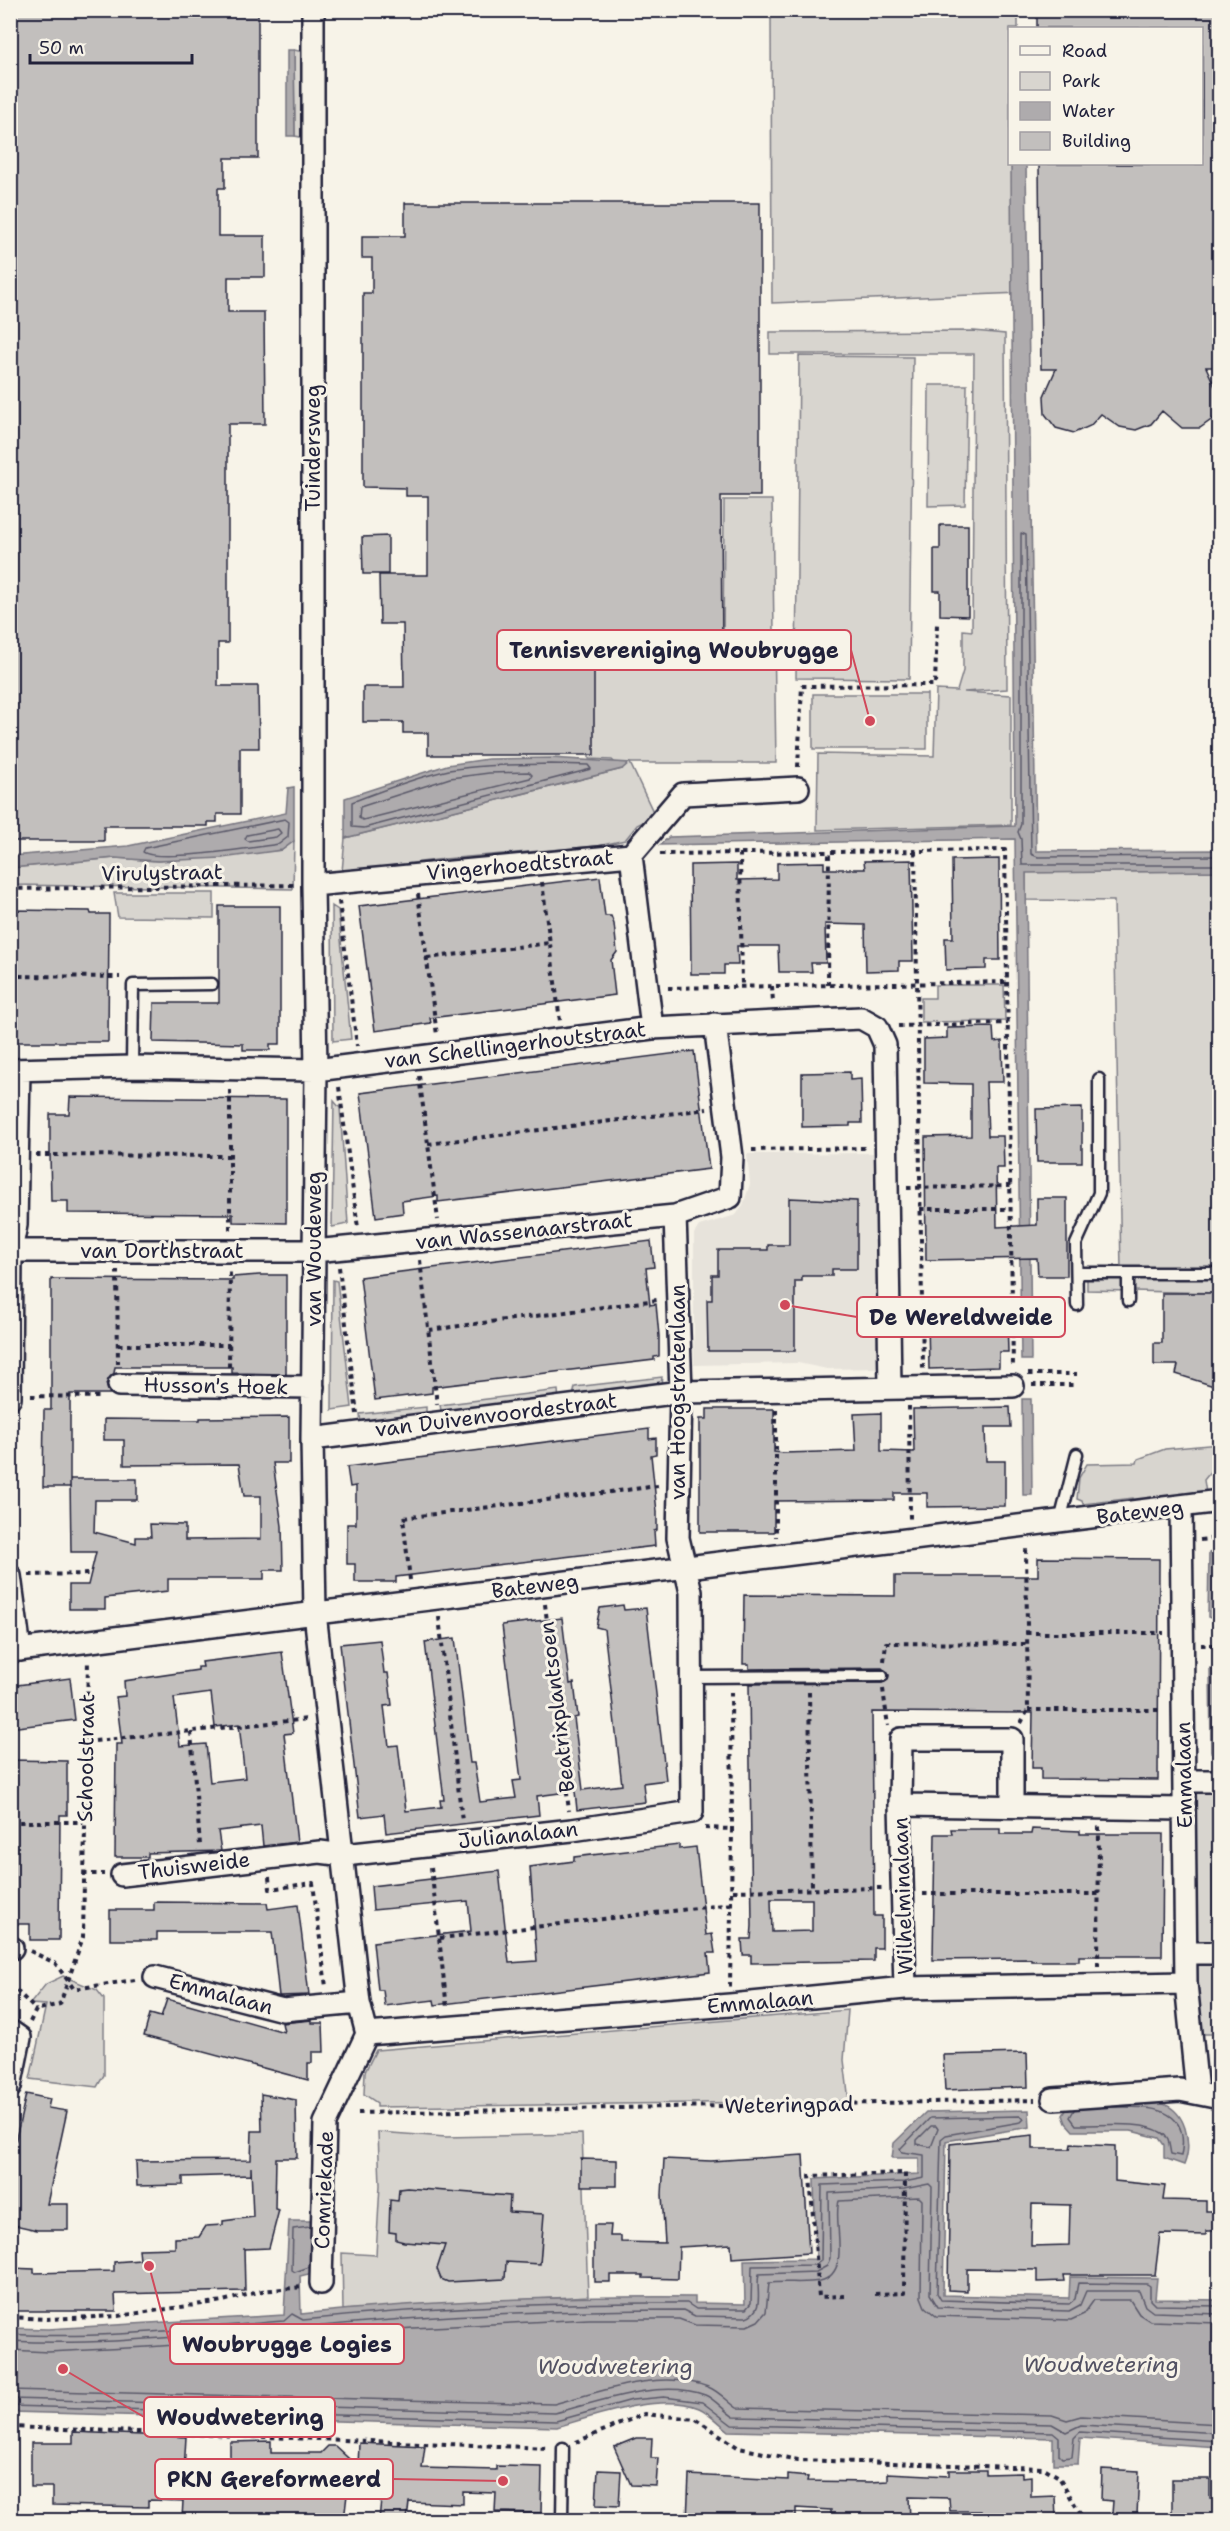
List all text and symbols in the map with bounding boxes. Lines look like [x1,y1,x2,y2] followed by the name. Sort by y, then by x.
[30,27,192,65] scale bar
[1008,27,1203,165] legend
[39,36,84,60] text: 50 m
[1062,39,1107,63] text: Road
[1062,69,1101,93] text: Park
[1062,99,1115,123] text: Water
[1062,129,1131,153] text: Building
[299,384,327,512] street label: Tuindersweg
[497,630,851,670] callout: Tennisvereniging Woubrugge
[509,636,839,665] text: Tennisvereniging Woubrugge
[425,843,615,887] street label: Vingerhoedtstraat
[101,858,223,888] street label: Virulystraat
[383,1015,647,1075] street label: van Schellingerhoutstraat
[300,1171,328,1327] street label: van Woudeweg
[414,1206,634,1256] street label: van Wassenaarstraat
[80,1237,244,1265] street label: van Dorthstraat
[664,1284,692,1500] street label: van Hoogstratenlaan
[857,1297,1065,1337] callout: De Wereldweide
[869,1303,1053,1332] text: De Wereldweide
[143,1371,289,1401] street label: Husson's Hoek
[374,1386,618,1444] street label: van Duivenvoordestraat
[1095,1493,1185,1531] street label: Bateweg
[490,1567,580,1605] street label: Bateweg
[533,1620,581,1794] street label: Beatrixplantsoen
[71,1694,101,1822] street label: Schoolstraat
[1169,1721,1199,1829] street label: Emmalaan
[457,1815,580,1855] street label: Julianalaan
[886,1817,920,1975] street label: Wilhelminalaan
[136,1845,252,1887] street label: Thuisweide
[166,1967,276,2021] street label: Emmalaan
[706,1983,815,2021] street label: Emmalaan
[724,2090,854,2120] street label: Weteringpad
[308,2130,340,2250] street label: Comriekade
[170,2324,404,2364] callout: Woubrugge Logies
[182,2330,392,2359] text: Woubrugge Logies
[1023,2350,1179,2379] water label: Woudwetering
[537,2352,693,2381] water label: Woudwetering
[144,2397,335,2437] callout: Woudwetering
[156,2403,324,2432] text: Woudwetering
[155,2459,393,2499] callout: PKN Gereformeerd
[167,2465,381,2494] text: PKN Gereformeerd

